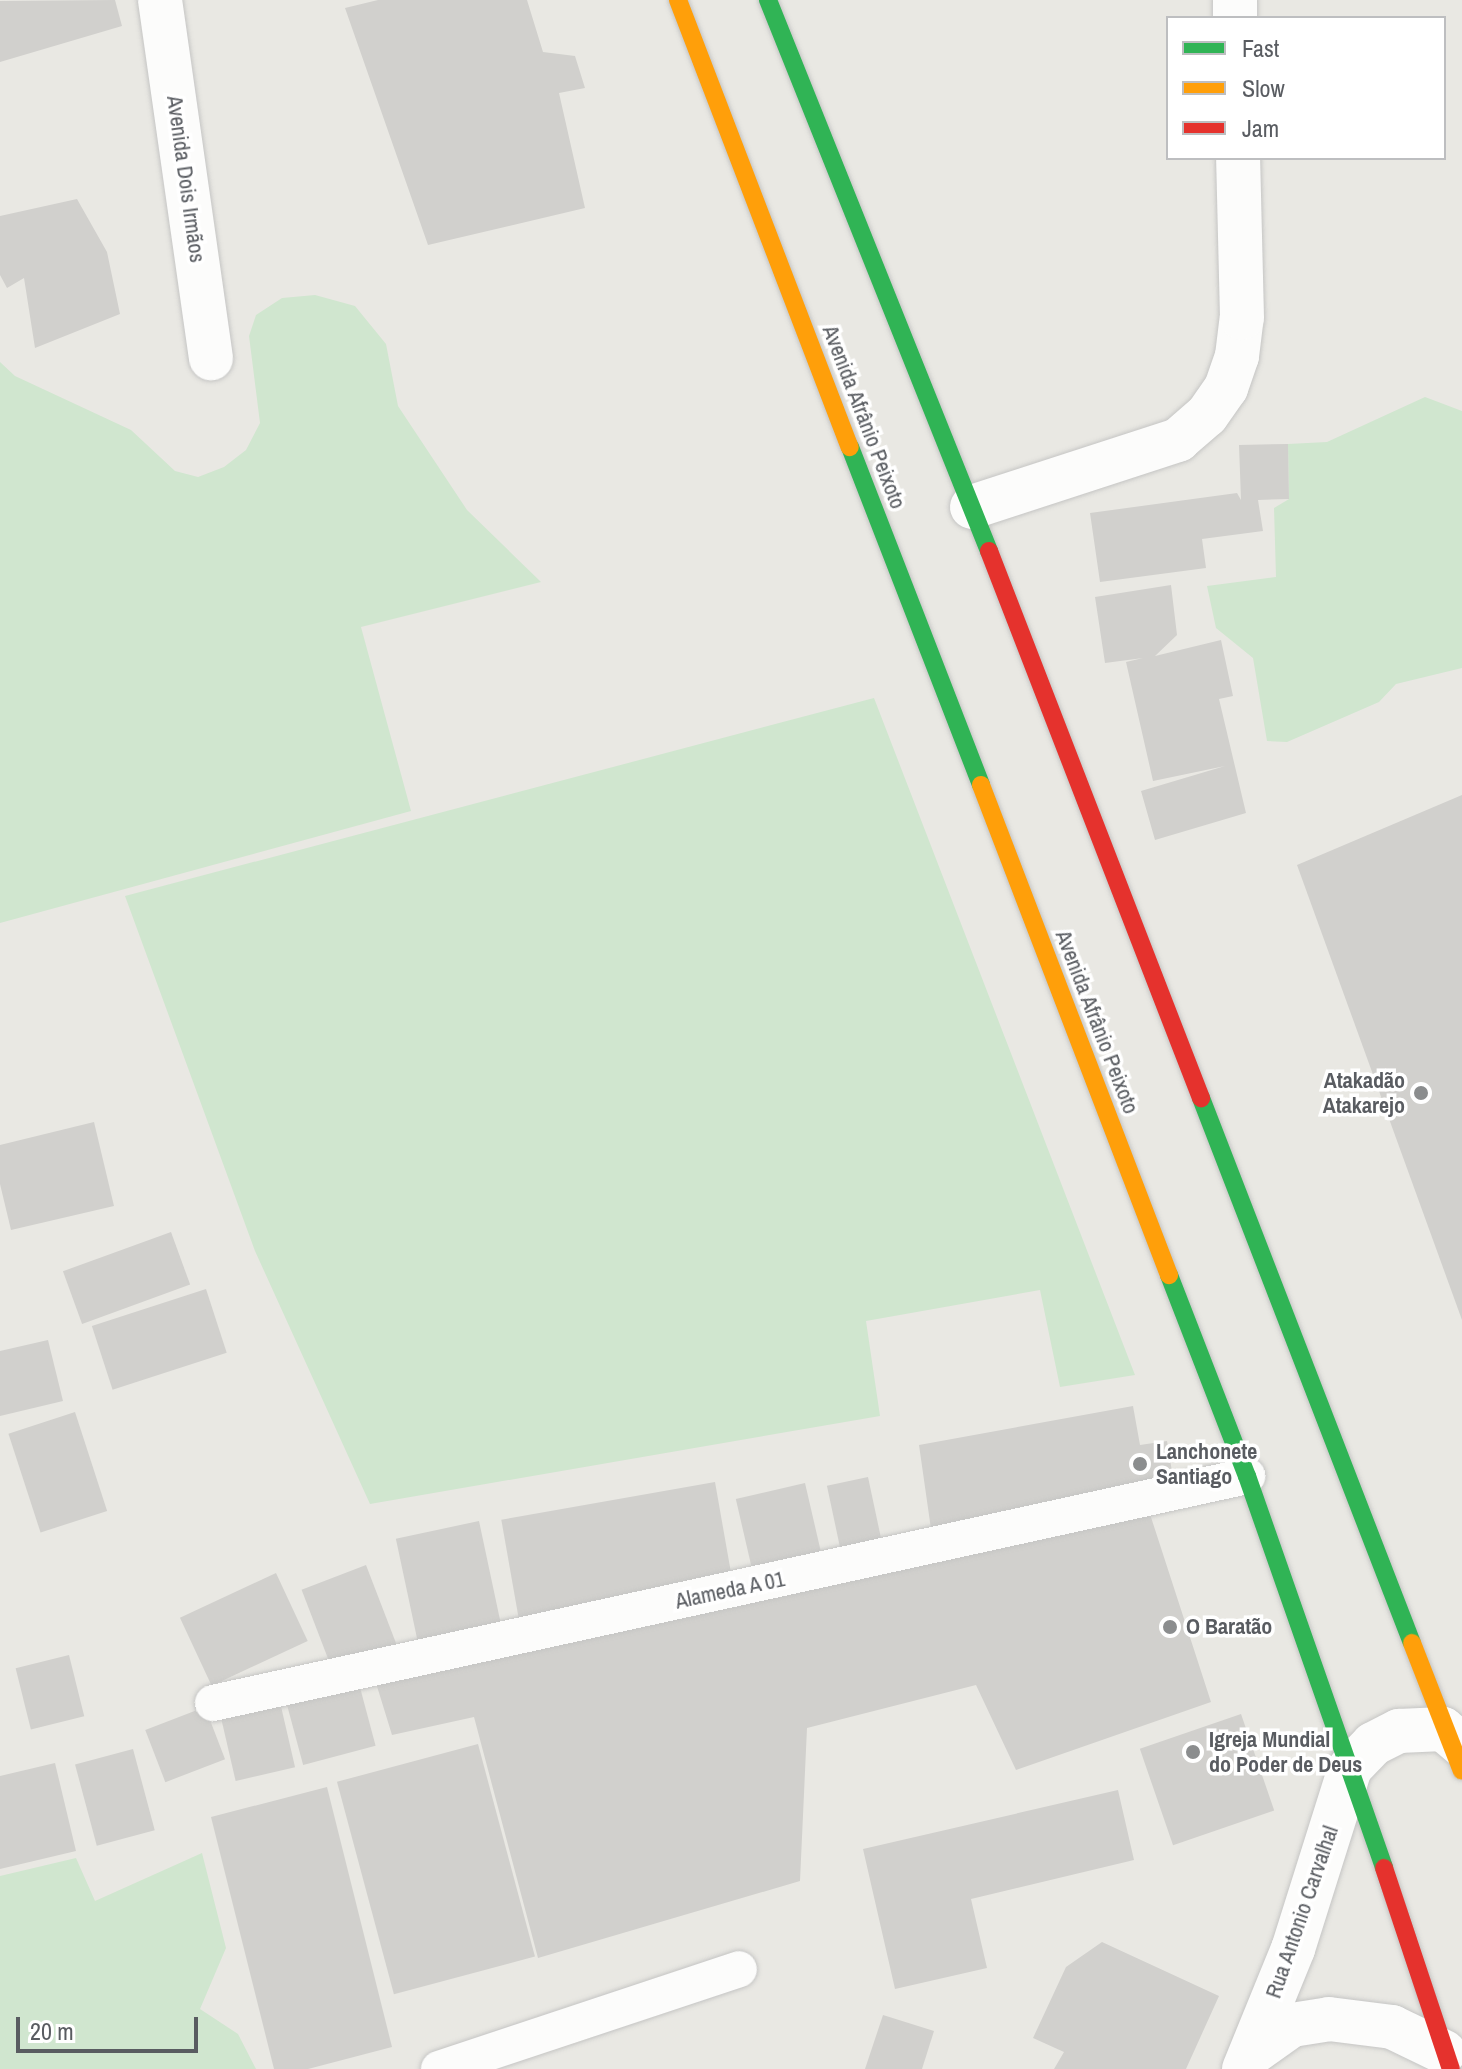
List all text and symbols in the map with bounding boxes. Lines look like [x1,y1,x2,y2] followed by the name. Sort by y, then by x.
[1166,16,1446,160] legend
[1242,32,1279,64] text: Fast
[1242,72,1285,104] text: Slow
[161,94,211,264] street label: Avenida Dois Irmãos
[1242,112,1279,144] text: Jam
[817,321,911,513] street label: Avenida Afrânio Peixoto
[1050,926,1144,1118] street label: Avenida Afrânio Peixoto
[1323,1067,1405,1118] place label: Atakadão Atakarejo
[1412,1084,1430,1102] marker: Atakadão Atakarejo
[1156,1438,1257,1490] place label: Lanchonete Santiago
[1131,1455,1149,1473] marker: Lanchonete Santiago
[672,1565,788,1615] street label: Alameda A 01
[1186,1614,1272,1640] place label: O Baratão
[1161,1618,1179,1636] marker: O Baratão
[1209,1726,1362,1778] place label: Igreja Mundial do Poder de Deus
[1184,1743,1202,1761] marker: Igreja Mundial do Poder de Deus
[1260,1822,1344,2002] street label: Rua Antonio Carvalhal
[20,2001,202,2051] scale bar
[30,2015,74,2047] text: 20 m

